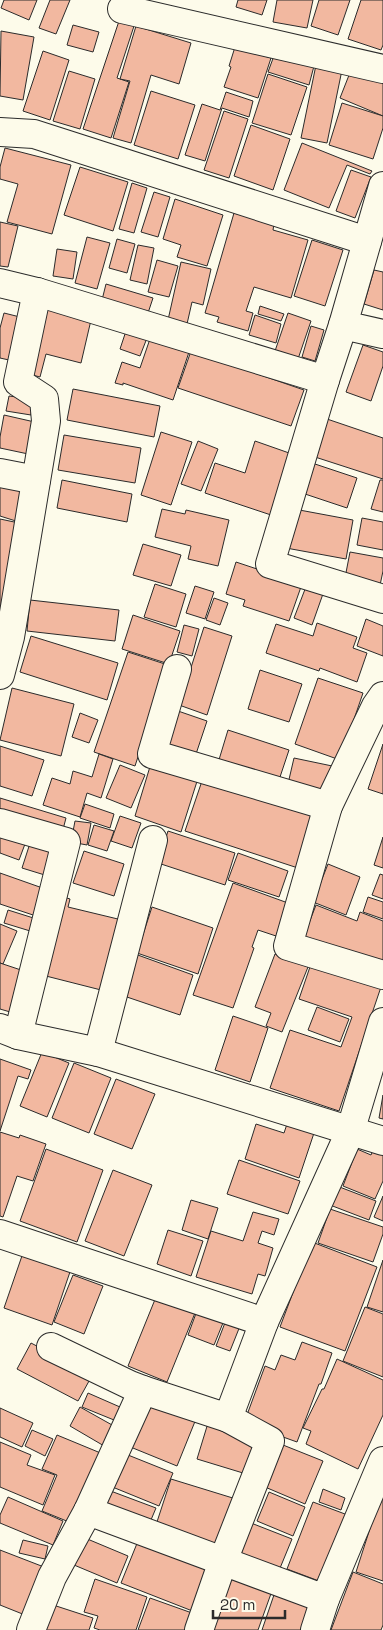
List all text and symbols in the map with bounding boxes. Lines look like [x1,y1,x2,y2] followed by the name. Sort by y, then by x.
[213,1588,286,1620] scale bar
[220,1595,255,1614] text: 20 m

